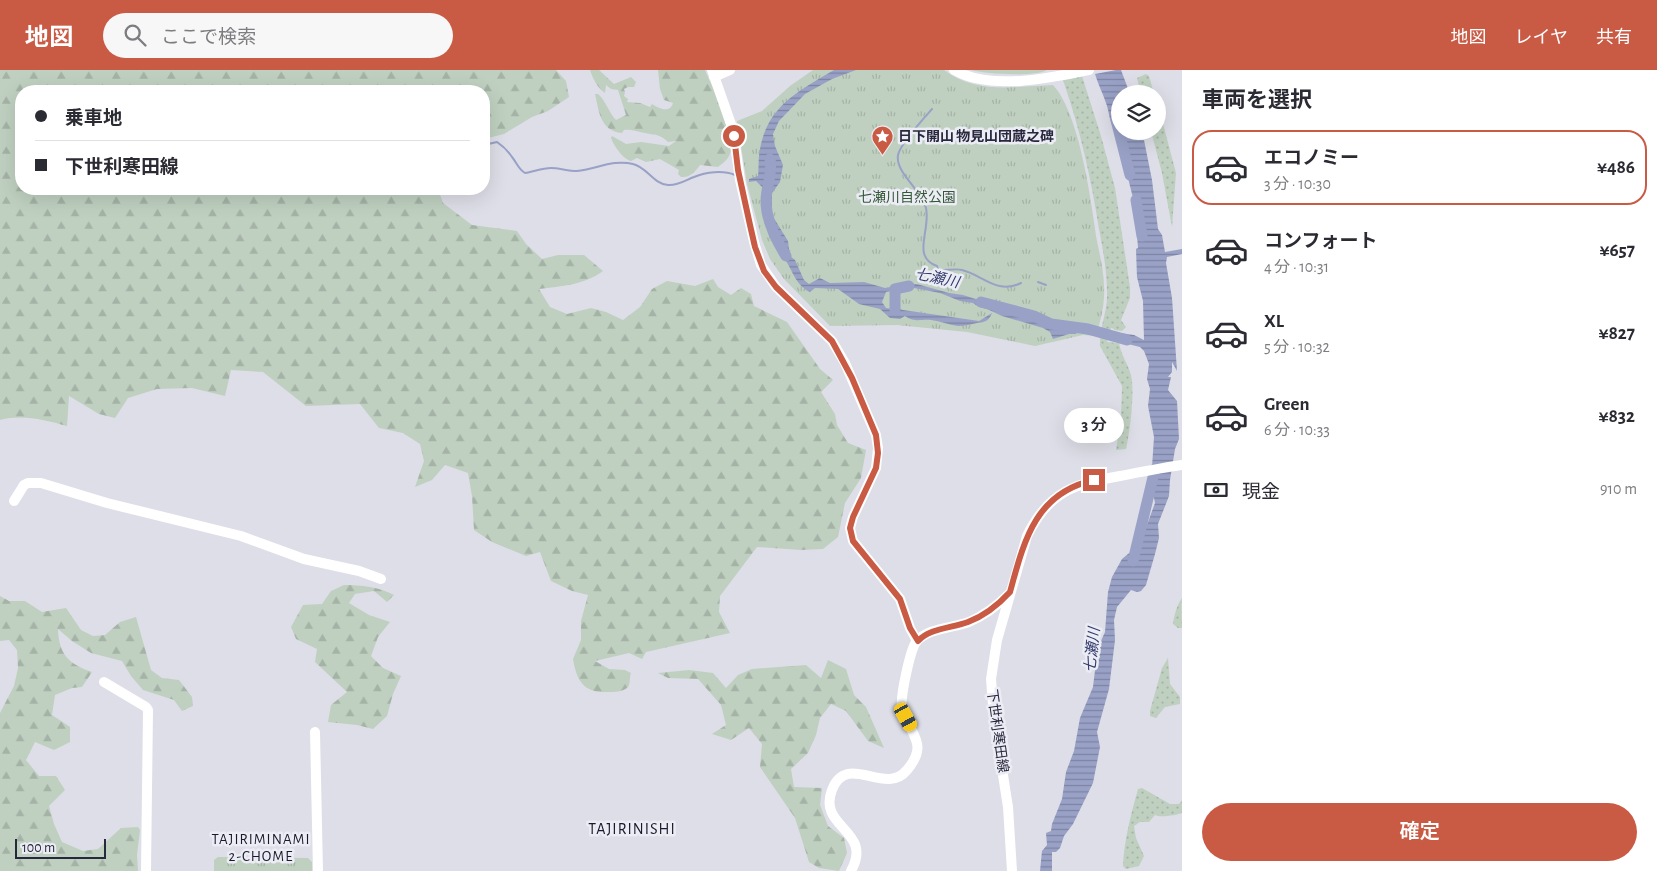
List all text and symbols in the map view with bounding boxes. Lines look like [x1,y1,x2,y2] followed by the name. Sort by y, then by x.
[103,13,453,58] search box
[121,21,149,49] icon: search
[25,26,73,50] text: 地図
[161,28,256,47] text: ここで検索
[1451,29,1487,47] text: 地図
[1515,29,1568,47] text: レイヤ
[1596,29,1632,47] text: 共有
[1111,85,1166,140] map controls
[1111,85,1166,140] button: layers
[1202,89,1312,111] text: 車両を選択
[65,109,122,128] text: 乗車地
[870,124,894,155] place icon: 日下開山 物見山団蔵之碑
[723,125,745,147] route start
[898,129,1054,144] place label: 日下開山 物見山団蔵之碑
[1204,145,1249,190] icon: car
[1264,149,1359,168] text: エコノミー
[65,158,179,177] text: 下世利寒田線
[1597,158,1635,177] text: ¥486
[1264,176,1331,192] text: 3 分 · 10:30
[858,189,956,205] park label: 七瀬川自然公園
[1204,228,1249,273] icon: car
[1264,232,1377,251] text: コンフォート
[1599,241,1635,260] text: ¥657
[1264,259,1329,275] text: 4 分 · 10:31
[913,265,963,291] water label: 七瀬川
[1204,311,1249,356] icon: car
[1264,312,1284,331] text: XL
[1598,324,1635,343] text: ¥827
[1264,339,1330,355] text: 5 分 · 10:32
[1204,394,1249,439] icon: car
[1264,395,1310,414] text: Green
[1599,407,1635,426] text: ¥832
[1064,408,1124,442] callout: 3 分
[1081,417,1107,433] text: 3 分
[1264,422,1330,438] text: 6 分 · 10:33
[1083,469,1105,491] route end
[1202,476,1230,504] icon: cash
[1600,481,1637,497] text: 910 m
[1242,483,1280,502] text: 現金
[1082,625,1103,673] water label: 七瀬川
[984,688,1011,774] street label: 下世利寒田線
[892,700,919,734] car
[1202,803,1637,861] button: 確定
[588,821,676,837] district label: TAJIRINISHI
[212,832,310,864] district label: TAJIRIMINAMI 2-CHOME
[15,836,106,859] scale bar
[22,841,55,855] text: 100 m

